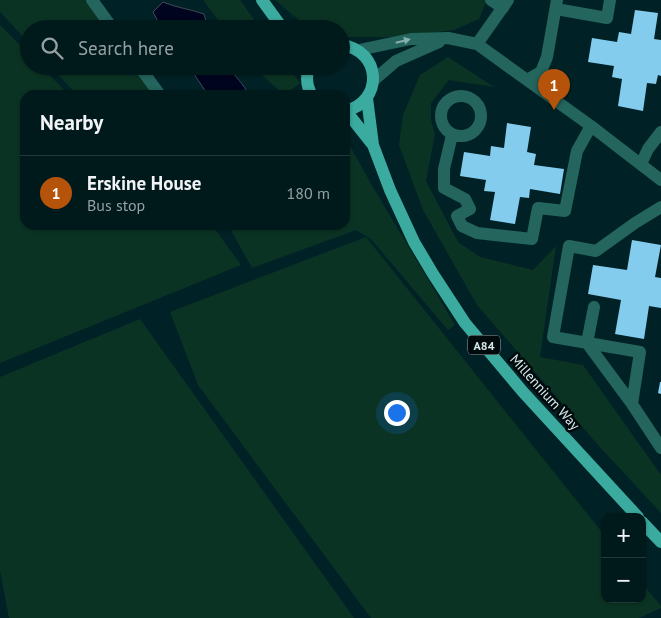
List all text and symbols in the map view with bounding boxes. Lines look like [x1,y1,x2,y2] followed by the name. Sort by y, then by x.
[20,20,350,75] search box
[38,34,66,62] icon: search
[78,36,174,60] text: Search here
[395,37,410,45] one-way arrow
[538,69,570,110] pin: 1
[40,109,103,136] text: Nearby
[87,171,201,195] text: Erskine House
[51,183,61,203] text: 1
[287,183,330,203] text: 180 m
[87,195,145,215] text: Bus stop
[468,336,500,354] road number: A84
[506,350,584,434] street label: Millennium Way
[384,400,410,426] your location
[601,513,646,603] map controls
[601,513,646,558] button: +
[601,558,646,603] button: −

